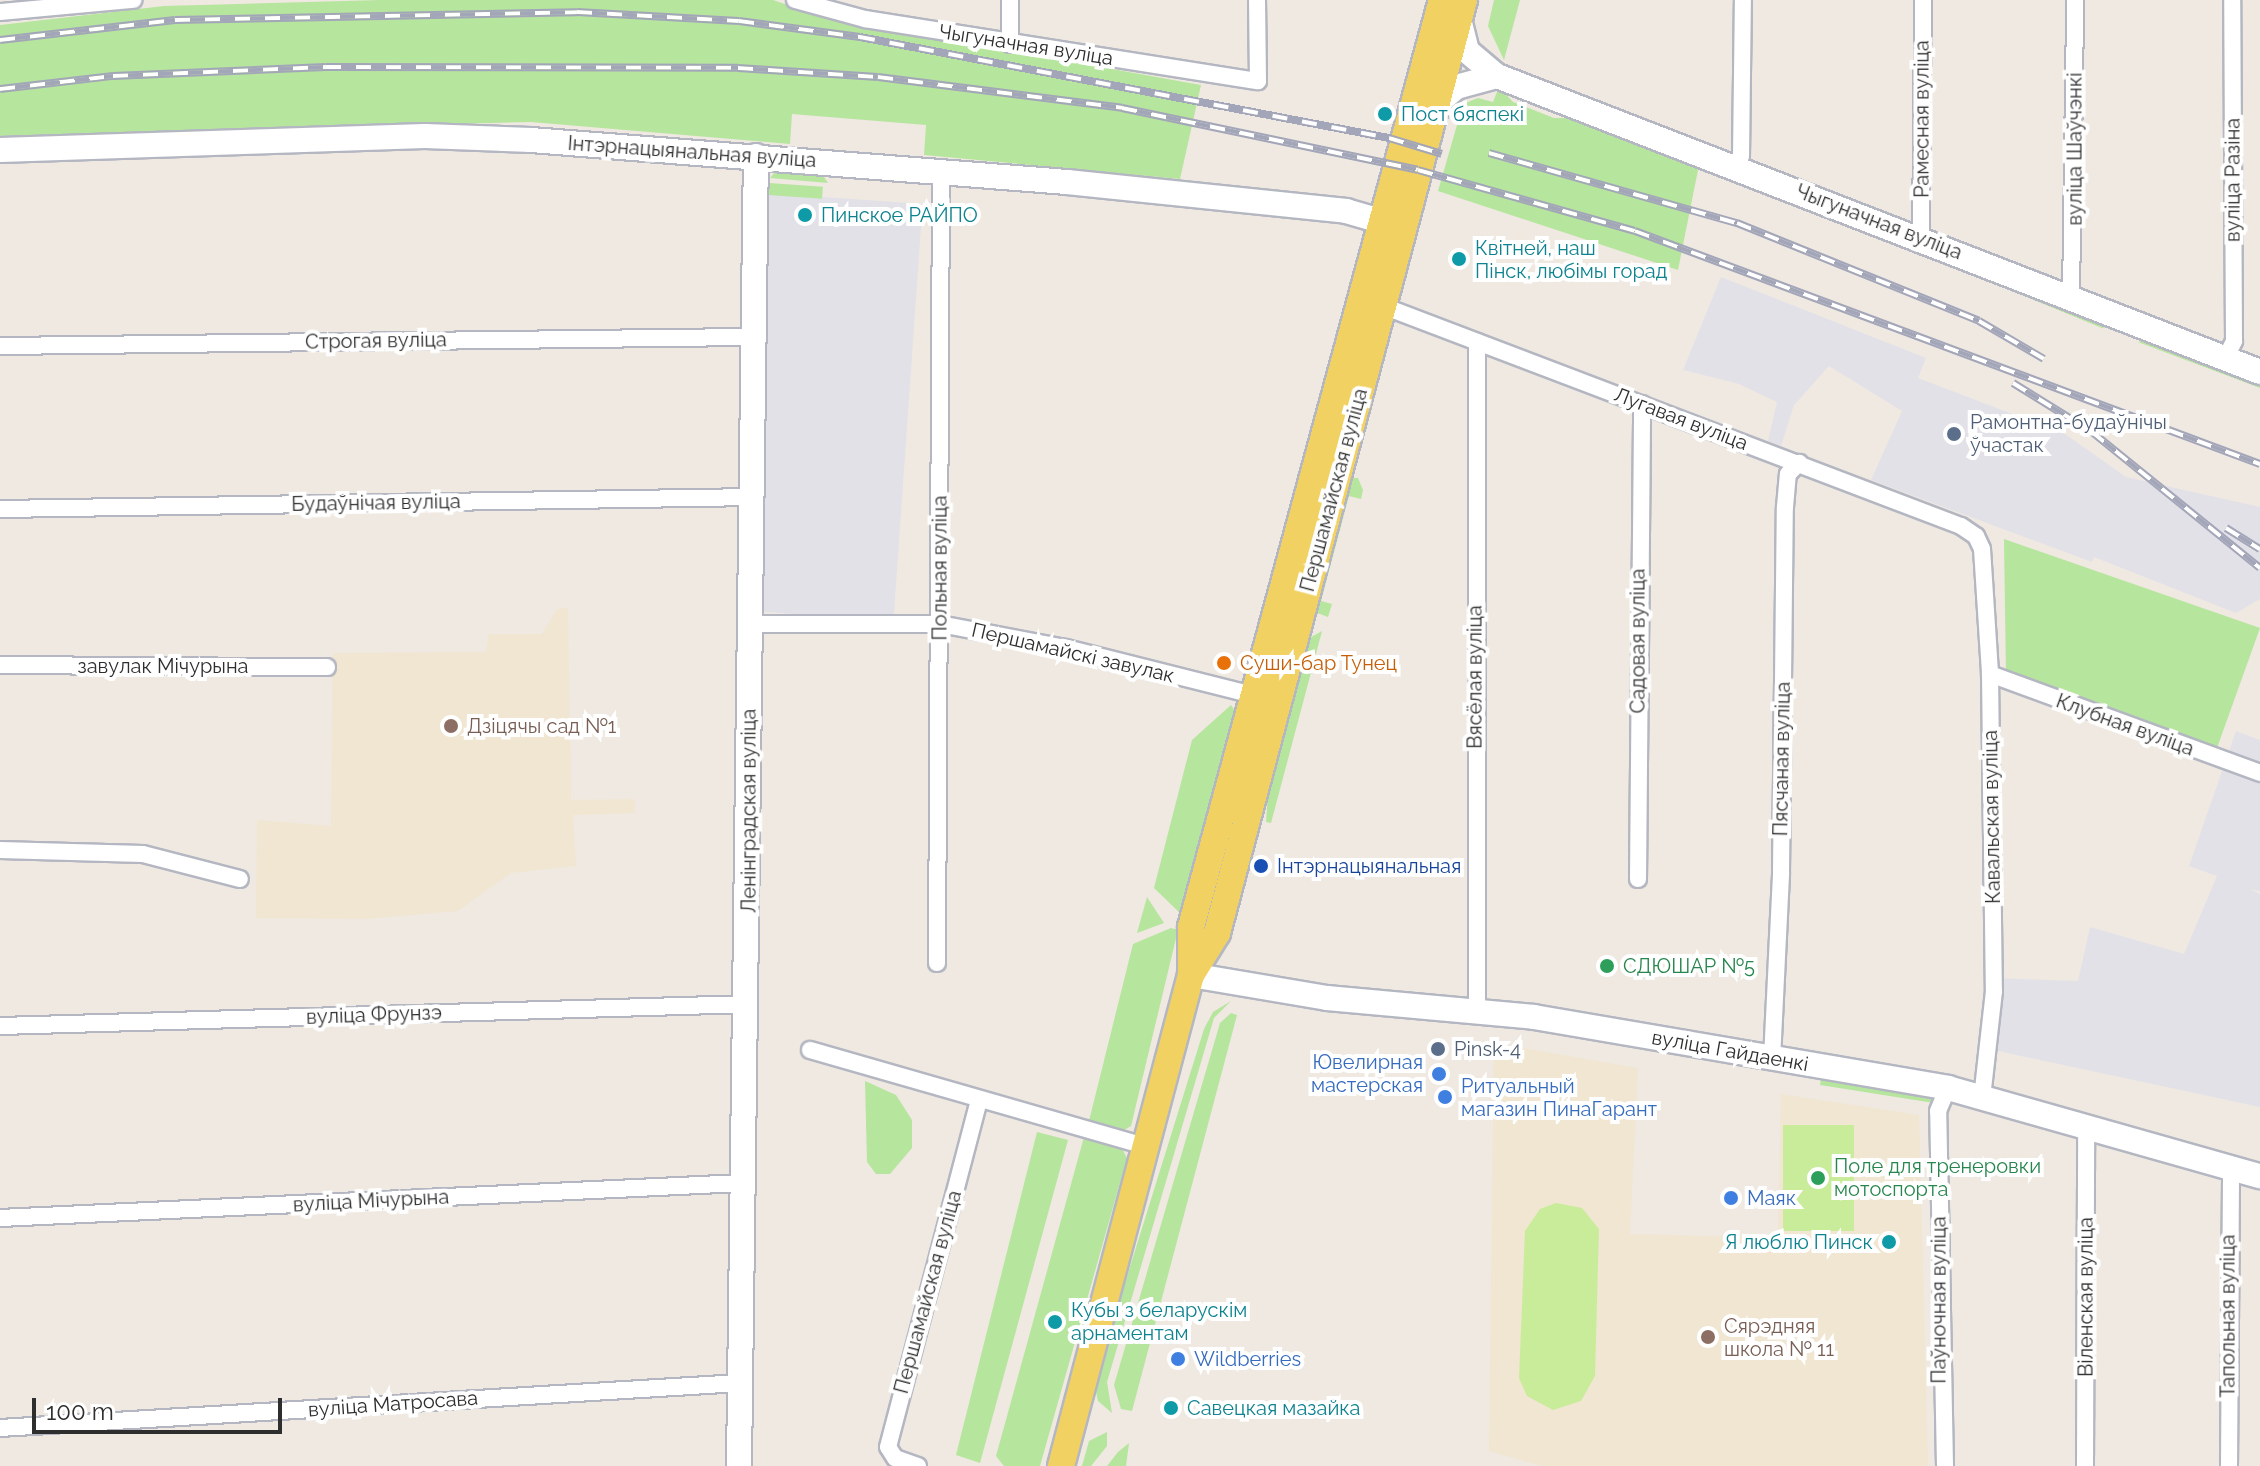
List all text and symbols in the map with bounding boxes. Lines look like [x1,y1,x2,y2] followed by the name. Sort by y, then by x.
[937,19,1115,71] street label: Чыгуначная вуліца
[1910,40,1934,198] street label: Рамесная вуліца
[2063,72,2087,226] street label: вуліца Шаўчэнкі
[1401,102,1524,126] place label: Пост бяспекі
[1376,105,1394,123] marker: Пост бяспекі
[2221,118,2245,242] street label: вуліца Разіна
[567,131,817,173] street label: Інтэрнацыянальная вуліца
[1793,179,1965,265] street label: Чыгуначная вуліца
[821,203,978,227] place label: Пинское РАЙПО
[796,206,814,224] marker: Пинское РАЙПО
[1475,236,1667,283] place label: Квітней, наш Пінск, любімы горад
[1450,250,1468,268] marker: Квітней, наш Пінск, любімы горад
[305,328,447,354] street label: Строгая вуліца
[1611,382,1751,456] street label: Лугавая вуліца
[1295,386,1373,594] street label: Першамайская вуліца
[1970,410,2167,457] place label: Рамонтна-будаўнічы ўчастак
[1945,425,1963,443] marker: Рамонтна-будаўнічы ўчастак
[291,490,461,516] street label: Будаўнічая вуліца
[928,495,952,641] street label: Польная вуліца
[1626,569,1650,713] street label: Садовая вуліца
[1463,605,1487,749] street label: Вясёлая вуліца
[969,618,1177,688] street label: Першамайскі завулак
[1240,651,1398,675] place label: Суши-бар Тунец
[78,654,248,678] street label: завулак Мічурына
[1215,654,1233,672] marker: Суши-бар Тунец
[1769,681,1795,837] street label: Пясчаная вуліца
[2053,689,2197,761] street label: Клубная вуліца
[737,709,761,913] street label: Ленінградская вуліца
[467,714,616,738] place label: Дзіцячы сад №1
[442,717,460,735] marker: Дзіцячы сад №1
[1978,730,2006,904] street label: Кавальская вуліца
[1277,854,1461,878] place label: Інтэрнацыянальная
[1252,857,1270,875] marker: Інтэрнацыянальная
[1623,954,1755,978] place label: СДЮШАР №5
[1598,957,1616,975] marker: СДЮШАР №5
[306,1001,442,1029] street label: вуліца Фрунзэ
[1650,1025,1810,1077] street label: вуліца Гайдаенкі
[1454,1037,1521,1061] place label: Pinsk-4
[1429,1040,1447,1058] marker: Pinsk-4
[1311,1050,1423,1097] place label: Ювелирная мастерская
[1430,1065,1448,1083] marker: Ювелирная мастерская
[1461,1074,1657,1121] place label: Ритуальный магазин ПинаГарант
[1436,1088,1454,1106] marker: Ритуальный магазин ПинаГарант
[1834,1154,2041,1201] place label: Поле для тренеровки мотоспорта
[1809,1169,1827,1187] marker: Поле для тренеровки мотоспорта
[292,1185,450,1217] street label: вуліца Мічурына
[1747,1186,1796,1210] place label: Маяк
[889,1188,967,1396] street label: Першамайская вуліца
[1722,1189,1740,1207] marker: Маяк
[1927,1216,1951,1384] street label: Паўночная вуліца
[2074,1217,2098,1377] street label: Віленская вуліца
[1725,1230,1873,1254] place label: Я люблю Пинск
[1880,1233,1898,1251] marker: Я люблю Пинск
[2216,1234,2240,1398] street label: Тапольная вуліца
[1071,1298,1247,1345] place label: Кубы з беларускім арнаментам
[1046,1313,1064,1331] marker: Кубы з беларускім арнаментам
[1724,1314,1834,1361] place label: Сярэдняя школа № 11
[1699,1328,1717,1346] marker: Сярэдняя школа № 11
[1194,1347,1301,1371] place label: Wildberries
[1169,1350,1187,1368] marker: Wildberries
[36,1382,286,1432] scale bar
[307,1386,479,1422] street label: вуліца Матросава
[1187,1396,1361,1420] place label: Савецкая мазайка
[46,1397,114,1426] text: 100 m
[1162,1399,1180,1417] marker: Савецкая мазайка

